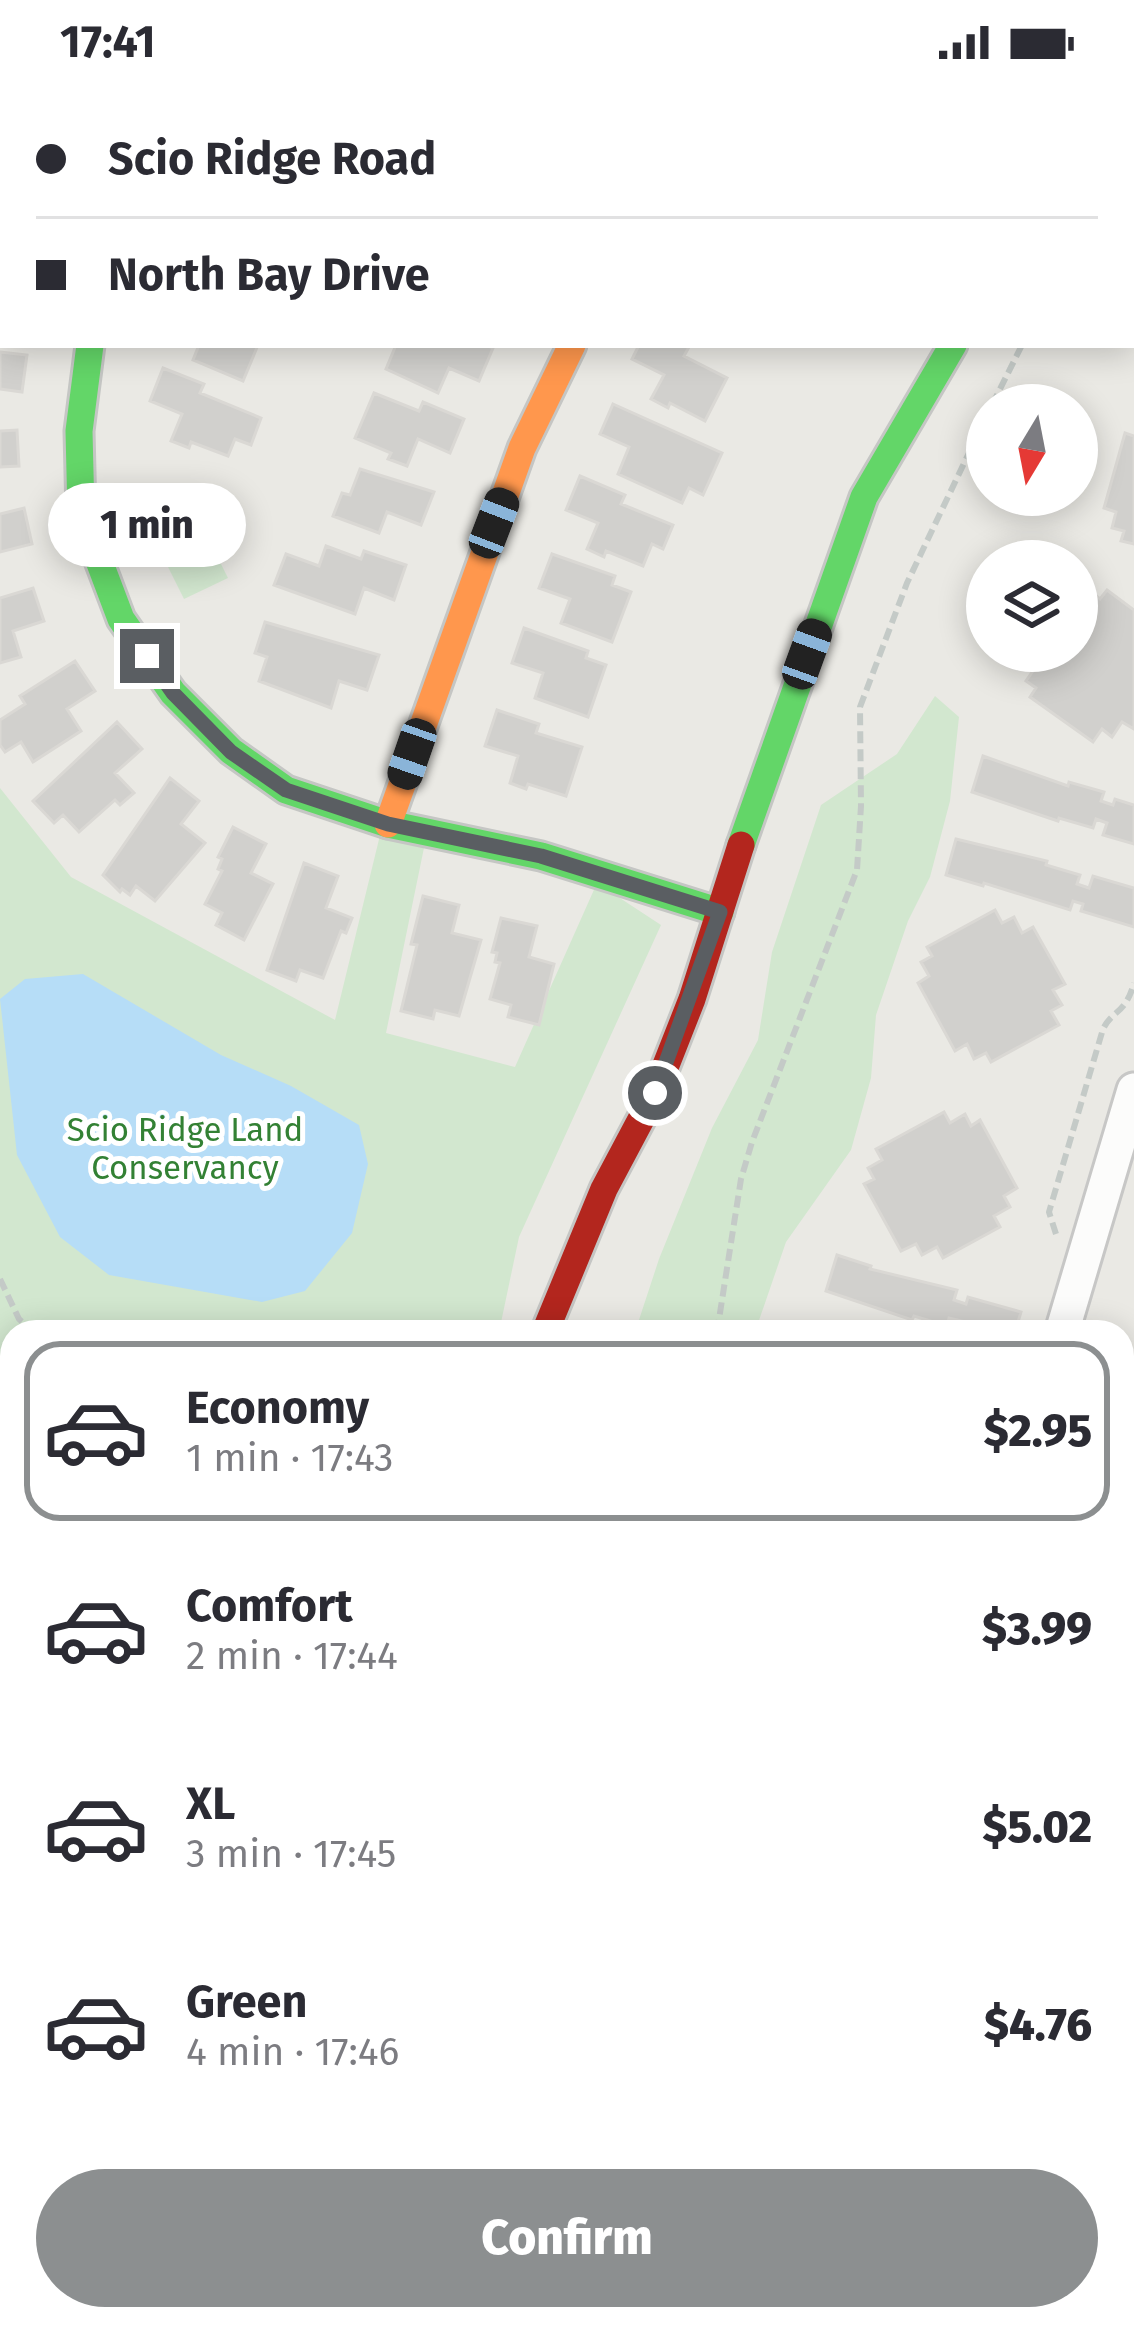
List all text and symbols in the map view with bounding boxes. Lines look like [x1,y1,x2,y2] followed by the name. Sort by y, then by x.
[60,15,156,69] text: 17:41
[108,132,436,186] text: Scio Ridge Road
[108,248,429,302] text: North Bay Drive
[966,384,1098,516] north arrow
[966,384,1098,672] map controls
[48,482,246,566] callout: 1 min
[464,483,524,563] car
[100,502,194,548] text: 1 min
[966,540,1098,672] button: layers
[778,614,836,694] car
[120,629,174,683] route end
[383,714,441,794] car
[628,1066,682,1120] route start
[67,1110,303,1188] park label: Scio Ridge Land Conservancy
[42,1377,150,1485] icon: car
[186,1381,369,1435] text: Economy
[984,1404,1092,1458] text: $2.95
[186,1435,393,1481] text: 1 min · 17:43
[42,1575,150,1683] icon: car
[186,1579,353,1633] text: Comfort
[982,1602,1092,1656] text: $3.99
[186,1633,398,1679] text: 2 min · 17:44
[42,1773,150,1881] icon: car
[186,1777,235,1831] text: XL
[982,1800,1092,1854] text: $5.02
[186,1831,396,1877] text: 3 min · 17:45
[42,1971,150,2079] icon: car
[186,1975,307,2029] text: Green
[984,1998,1092,2052] text: $4.76
[186,2029,399,2075] text: 4 min · 17:46
[36,2169,1098,2307] button: Confirm

